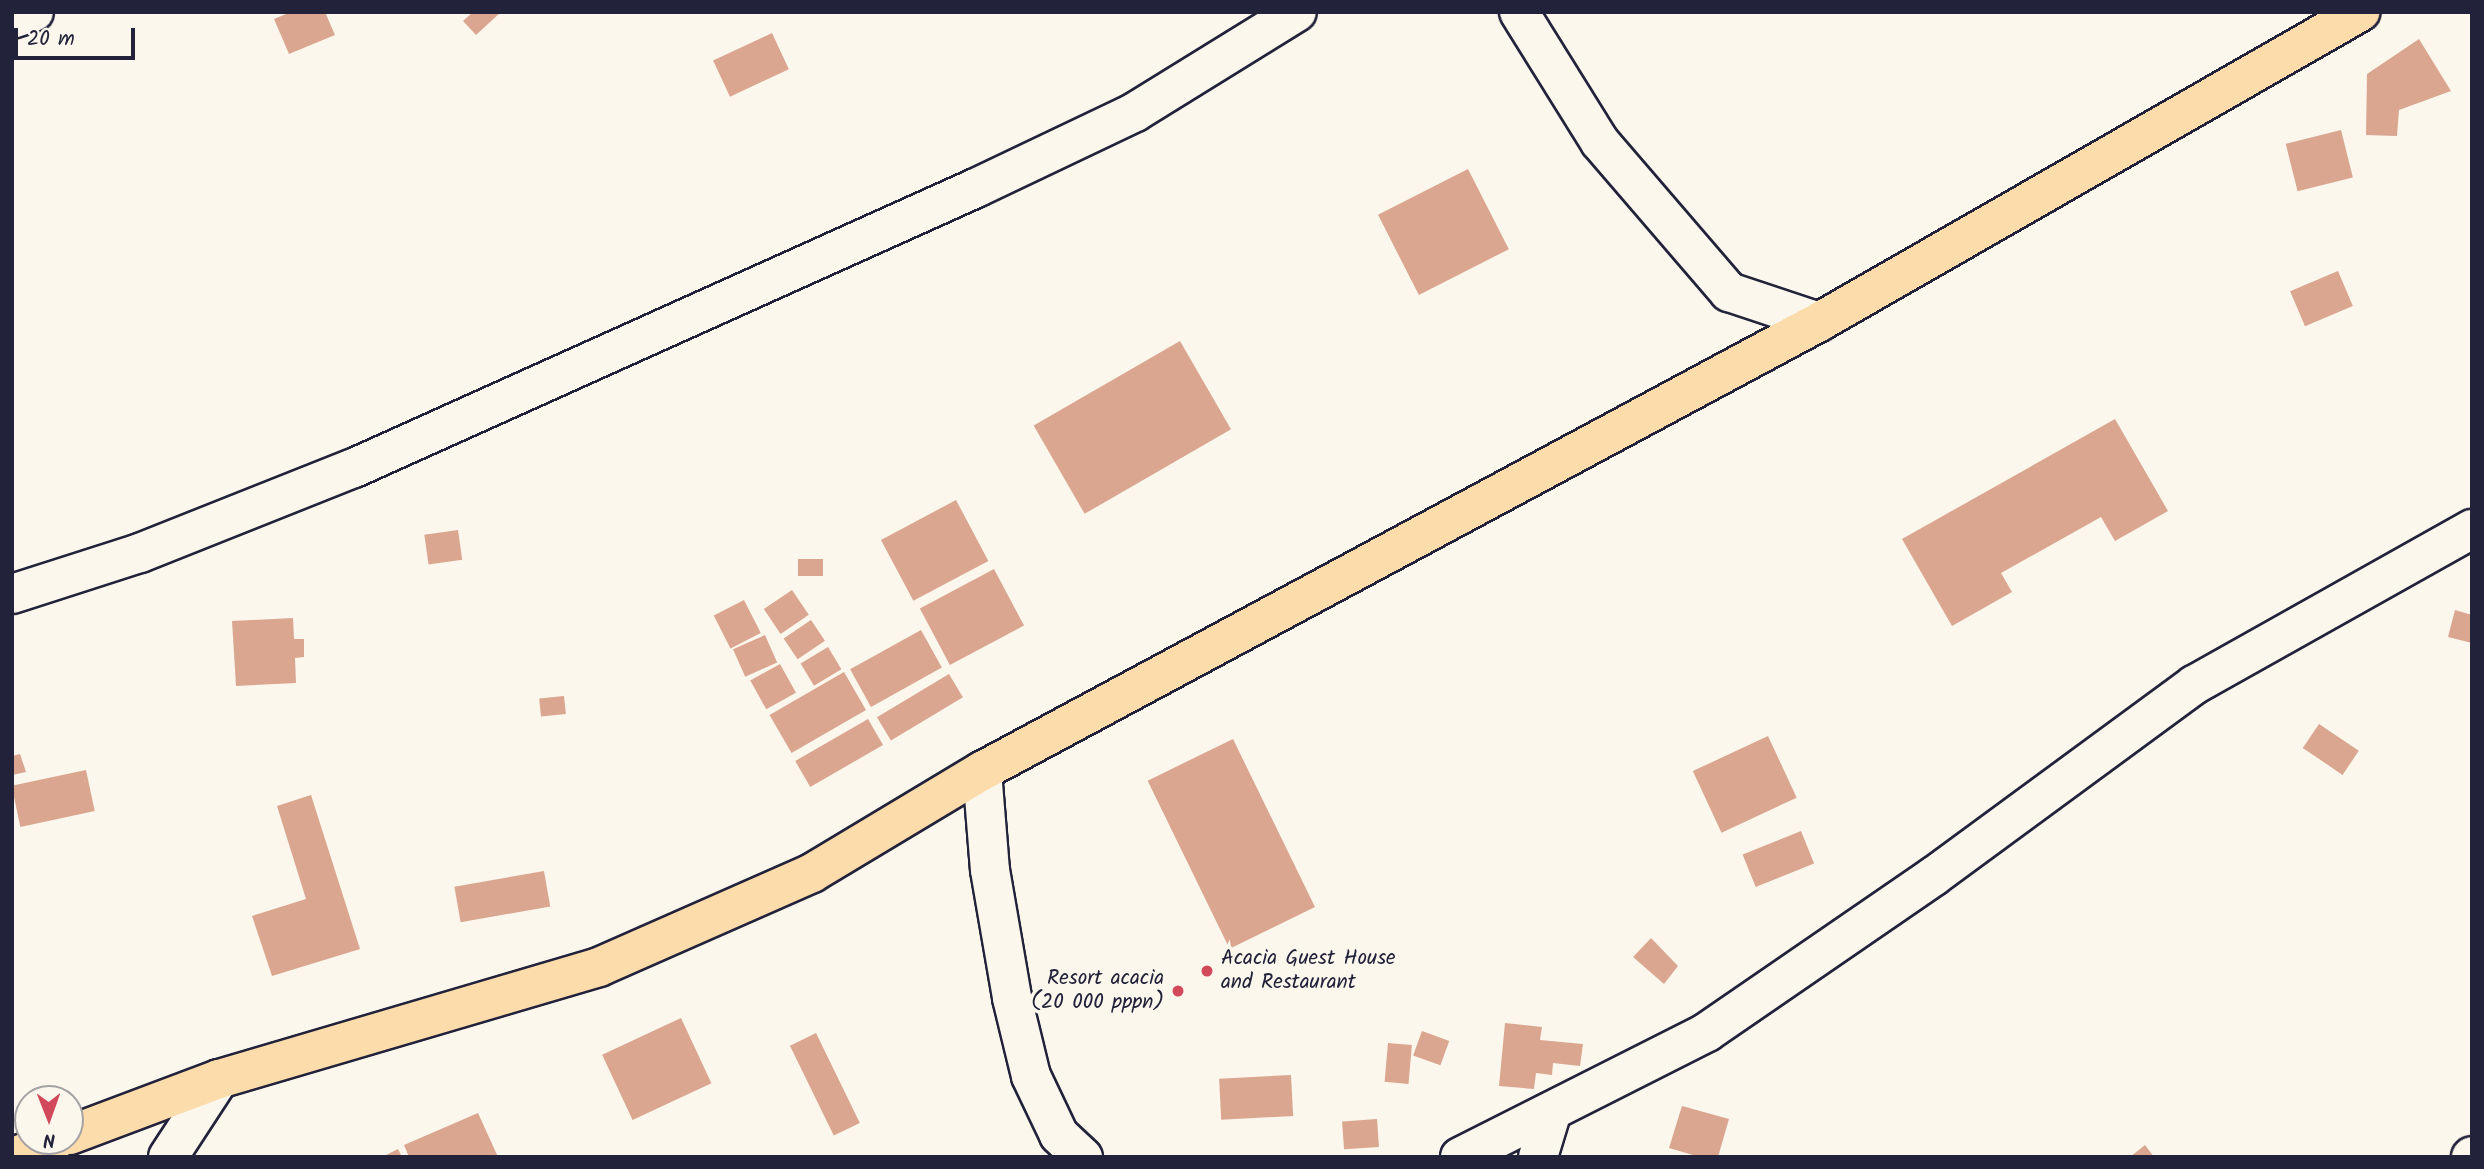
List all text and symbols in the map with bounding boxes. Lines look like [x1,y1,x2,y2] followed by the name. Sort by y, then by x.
[18,14,138,58] scale bar
[27,23,75,56] text: 20 m
[1221,946,1396,996] place label: Acacia Guest House and Restaurant
[1199,963,1215,979] marker: Acacia Guest House and Restaurant
[1031,966,1164,1016] place label: Resort acacia (20 000 pppn)
[1170,983,1186,999] marker: Resort acacia (20 000 pppn)
[14,1085,84,1155] north arrow
[43,1124,56,1154] text: N

